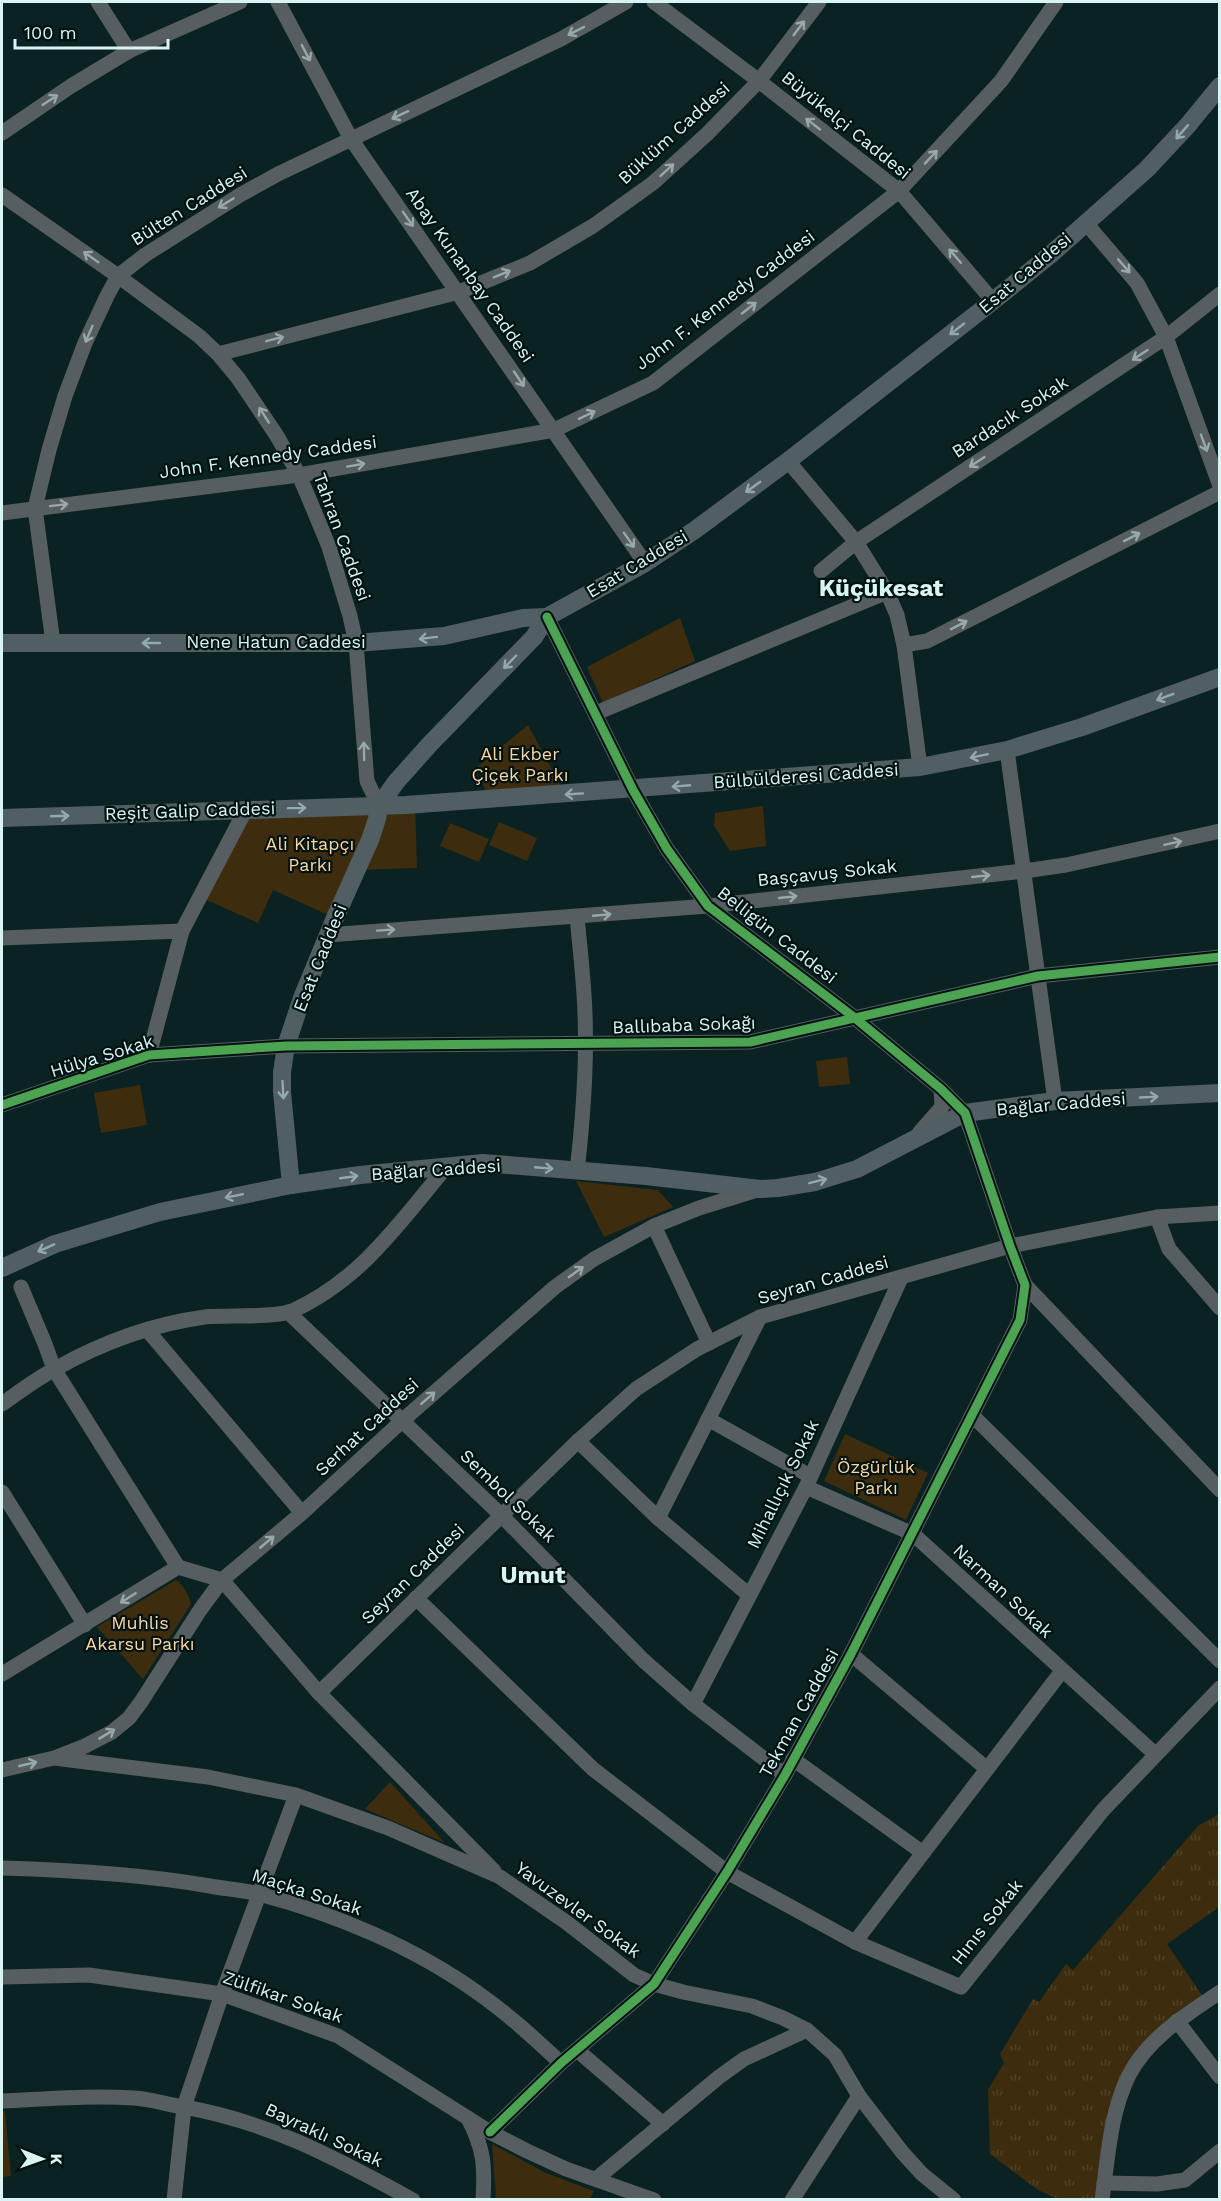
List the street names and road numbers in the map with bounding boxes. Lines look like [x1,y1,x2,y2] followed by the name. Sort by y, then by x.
[778,66,915,183] street label: Büyükelçi Caddesi
[614,77,734,188] street label: Büklüm Caddesi
[127,161,251,250] street label: Bülten Caddesi
[402,183,539,366] street label: Abay Kunanbay Caddesi
[631,225,819,374] street label: John F. Kennedy Caddesi
[974,228,1075,317] street label: Esat Caddesi
[948,371,1072,462] street label: Bardacık Sokak
[158,431,378,482] street label: John F. Kennedy Caddesi
[310,470,375,604] street label: Tahran Caddesi
[582,525,691,602] street label: Esat Caddesi
[186,631,366,652] street label: Nene Hatun Caddesi
[713,759,899,792] street label: Bülbülderesi Caddesi
[104,797,276,824] street label: Reşit Galip Caddesi
[756,855,898,890] street label: Başçavuş Sokak
[713,881,841,988] street label: Belligün Caddesi
[288,901,351,1015] street label: Esat Caddesi
[612,1012,756,1037] street label: Ballıbaba Sokağı
[48,1030,156,1081] street label: Hülya Sokak
[995,1087,1127,1120] street label: Bağlar Caddesi
[370,1154,502,1185] street label: Bağlar Caddesi
[755,1251,891,1308] street label: Seyran Caddesi
[311,1373,423,1480] street label: Serhat Caddesi
[742,1416,823,1552] street label: Mihallıçık Sokak
[456,1445,561,1547] street label: Sembol Sokak
[357,1519,469,1628] street label: Seyran Caddesi
[949,1539,1057,1642] street label: Narman Sokak
[755,1645,843,1781] street label: Tekman Caddesi
[512,1857,645,1962] street label: Yavuzevler Sokak
[250,1864,365,1919] street label: Maçka Sokak
[947,1875,1026,1968] street label: Hınıs Sokak
[220,1966,346,2027] street label: Zülfikar Sokak
[262,2098,386,2171] street label: Bayraklı Sokak

